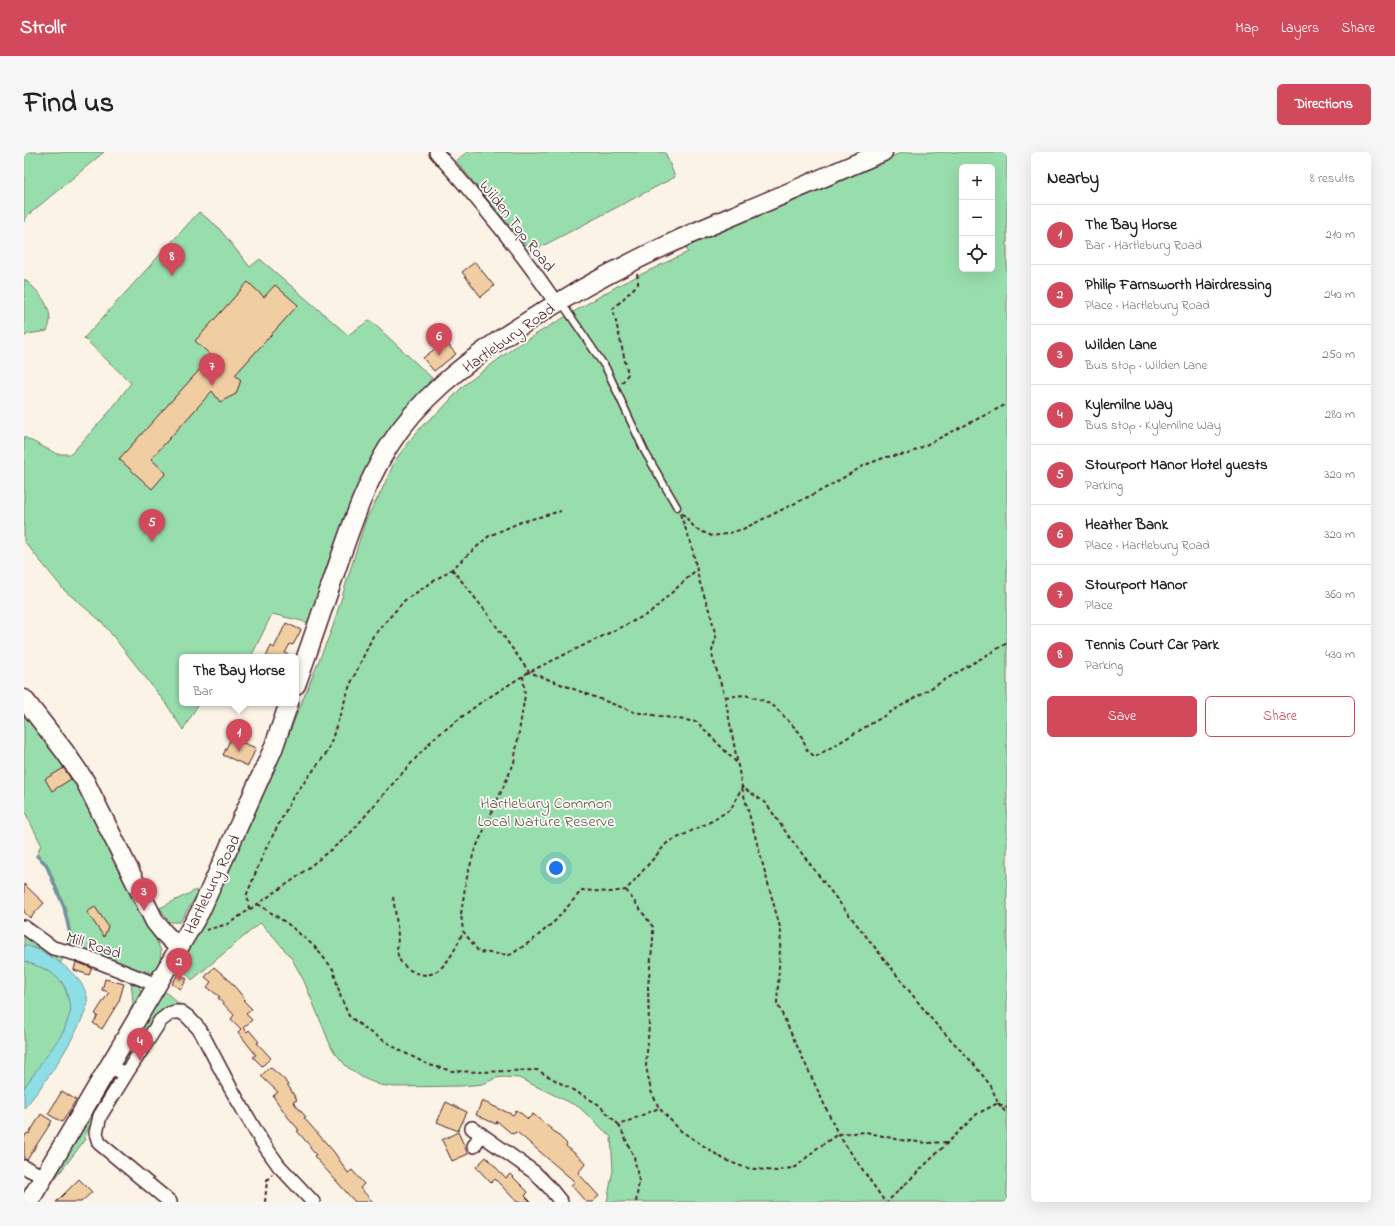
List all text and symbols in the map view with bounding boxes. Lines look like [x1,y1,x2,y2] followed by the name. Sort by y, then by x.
[20,15,66,42] text: Strollr
[1235,18,1259,39] text: Map
[1281,18,1319,39] text: Layers
[1341,18,1375,39] text: Share
[24,84,114,125] text: Find us
[1277,84,1371,125] button: Directions
[959,164,995,272] map controls
[959,164,995,200] button: +
[1047,166,1099,191] text: Nearby
[1310,169,1355,188] text: 8 results
[473,175,560,277] street label: Wilden Top Road
[959,200,995,236] button: −
[1085,214,1177,236] text: The Bay Horse
[1058,225,1062,244] text: 1
[1325,225,1355,244] text: 210 m
[959,236,995,272] button: locate
[1085,236,1202,255] text: Bar · Hartlebury Road
[159,243,185,276] pin: 8
[1085,274,1271,296] text: Philip Farnsworth Hairdressing
[1057,285,1063,304] text: 2
[1324,285,1355,304] text: 240 m
[1085,296,1210,315] text: Place · Hartlebury Road
[458,298,560,380] street label: Hartlebury Road
[426,323,452,356] pin: 6
[1085,334,1157,356] text: Wilden Lane
[1057,345,1063,364] text: 3
[1322,345,1355,364] text: 250 m
[199,353,225,386] pin: 7
[1085,356,1207,375] text: Bus stop · Wilden Lane
[1085,394,1173,416] text: Kylemilne Way
[1057,405,1063,424] text: 4
[1325,405,1355,424] text: 280 m
[1085,416,1221,435] text: Bus stop · Kylemilne Way
[1085,454,1268,476] text: Stourport Manor Hotel guests
[1056,465,1064,484] text: 5
[1324,465,1355,484] text: 320 m
[1085,476,1123,495] text: Parking
[139,509,165,542] pin: 5
[1085,514,1168,536] text: Heather Bank
[1057,525,1063,544] text: 6
[1324,525,1355,544] text: 320 m
[1085,536,1210,555] text: Place · Hartlebury Road
[1085,574,1187,596] text: Stourport Manor
[1057,585,1063,604] text: 7
[1325,585,1355,604] text: 360 m
[1085,596,1113,615] text: Place
[1085,634,1219,656] text: Tennis Court Car Park
[1058,645,1062,664] text: 8
[1325,645,1355,664] text: 430 m
[179,654,299,706] popup
[1085,656,1123,675] text: Parking
[193,660,285,682] text: The Bay Horse
[193,682,213,701] text: Bar
[1047,696,1197,737] button: Save
[1205,696,1355,737] button: Share
[226,719,252,752] pin: 1
[478,792,615,834] park label: Hartlebury Common Local Nature Reserve
[178,831,247,939] street label: Hartlebury Road
[546,858,566,878] your location
[131,878,157,911] pin: 3
[63,926,124,966] street label: Mill Road
[166,948,192,981] pin: 2
[127,1028,153,1061] pin: 4

